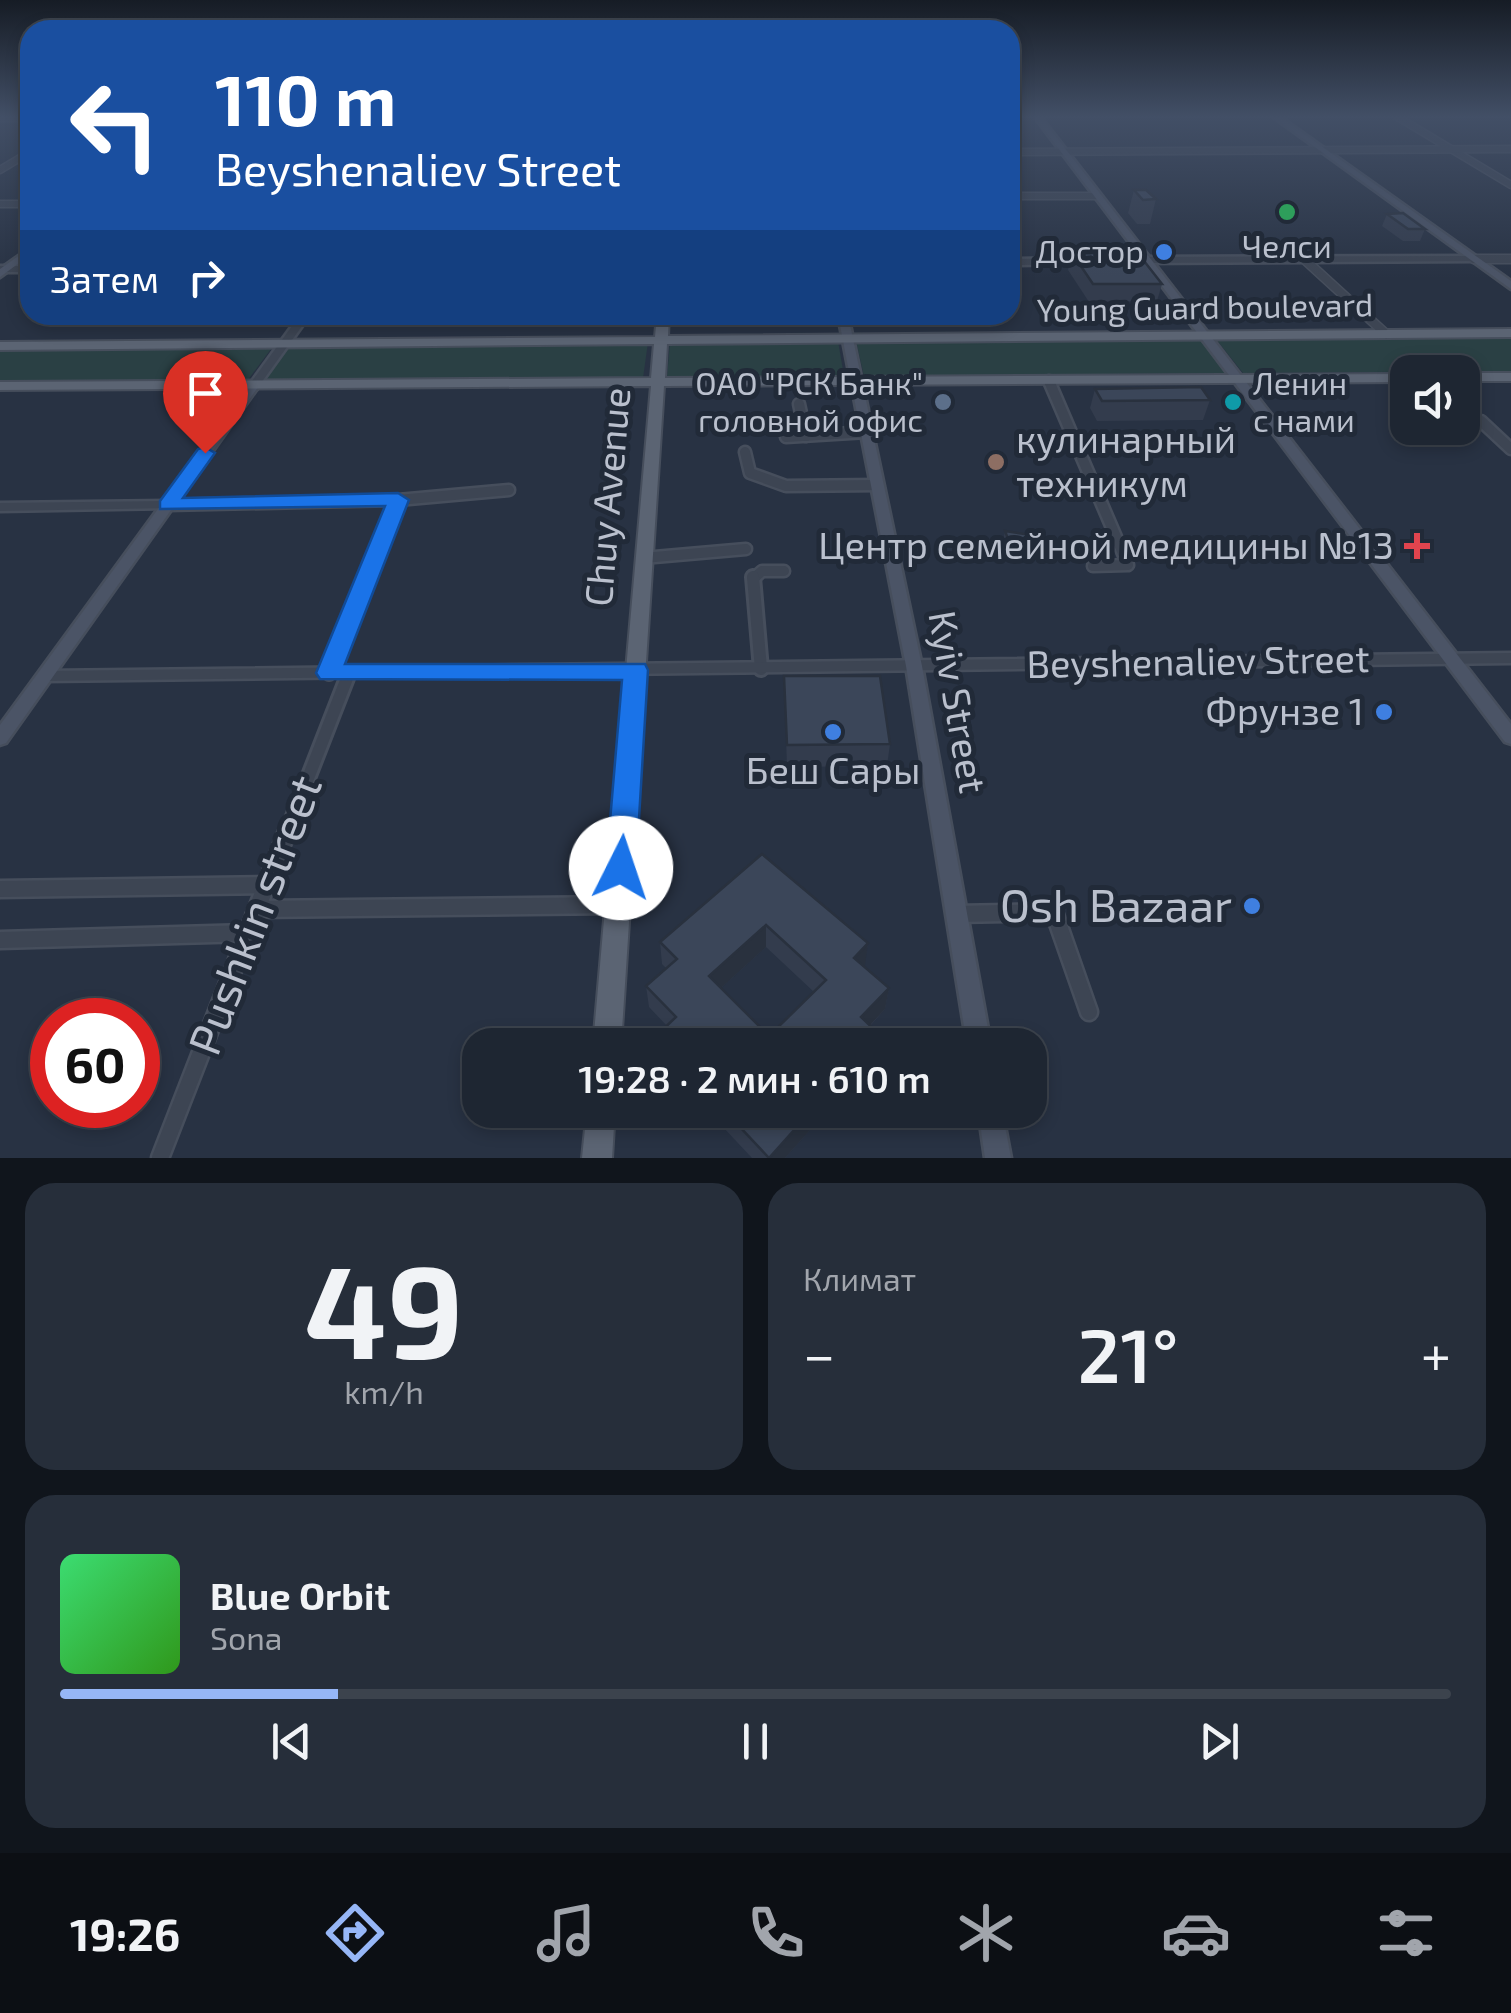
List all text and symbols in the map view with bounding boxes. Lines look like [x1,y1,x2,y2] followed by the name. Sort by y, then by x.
[215,56,396,140] text: 110 m
[50,60,180,190] icon: left
[215,141,621,195] text: Beyshenaliev Street
[1276,201,1298,223] marker: Челси
[1242,226,1332,264] place label: Челси
[1035,231,1144,269] place label: Достор
[1153,241,1175,263] marker: Достор
[179,250,234,305] icon: right
[50,255,159,301] text: Затем
[1036,284,1373,328] street label: Young Guard boulevard
[163,351,248,454] pin
[1390,355,1480,445] map controls
[1390,355,1480,445] button: sound
[695,363,923,438] place label: ОАО "РСК Банк" головной офис
[1253,363,1355,438] place label: Ленин с нами
[178,366,233,421] icon: arrive
[574,385,638,608] street label: Chuy Avenue
[932,391,954,413] marker: ОАО "РСК Банк" головной офис
[1222,391,1244,413] marker: Ленин с нами
[1016,415,1236,505] place label: кулинарный техникум
[985,451,1007,473] marker: кулинарный техникум
[818,521,1394,567] place label: Центр семейной медицины №13
[1404,533,1430,559] marker: Центр семейной медицины №13
[920,607,998,796] street label: Kyiv Street
[1026,634,1370,686] street label: Beyshenaliev Street
[1206,687,1364,733] place label: Фрунзе 1
[1373,701,1395,723] marker: Фрунзе 1
[822,721,844,743] marker: Беш Сары
[746,746,920,792] place label: Беш Сары
[175,767,331,1061] street label: Pushkin street
[569,816,673,920] position arrow
[1000,877,1232,931] place label: Osh Bazaar
[1241,895,1263,917] marker: Osh Bazaar
[30,998,160,1128] speed limit sign: 60
[578,1055,931,1101] text: 19:28 · 2 мин · 610 m
[304,1229,464,1385] text: 49
[803,1259,916,1297] text: Климат
[1078,1308,1178,1398] text: 21°
[803,1320,835,1386] text: −
[1421,1320,1451,1386] text: +
[344,1372,424,1410] text: km/h
[210,1572,390,1618] text: Blue Orbit
[210,1618,282,1656] text: Sona
[264,1714,319,1769] icon: previous
[728,1714,783,1769] icon: pause
[1192,1714,1247,1769] icon: next
[320,1898,390,1968] icon: directions
[531,1898,601,1968] icon: music
[741,1898,811,1968] icon: phone
[951,1898,1021,1968] icon: climate
[1161,1898,1231,1968] icon: car
[1371,1898,1441,1968] icon: filters
[70,1906,180,1960] text: 19:26

